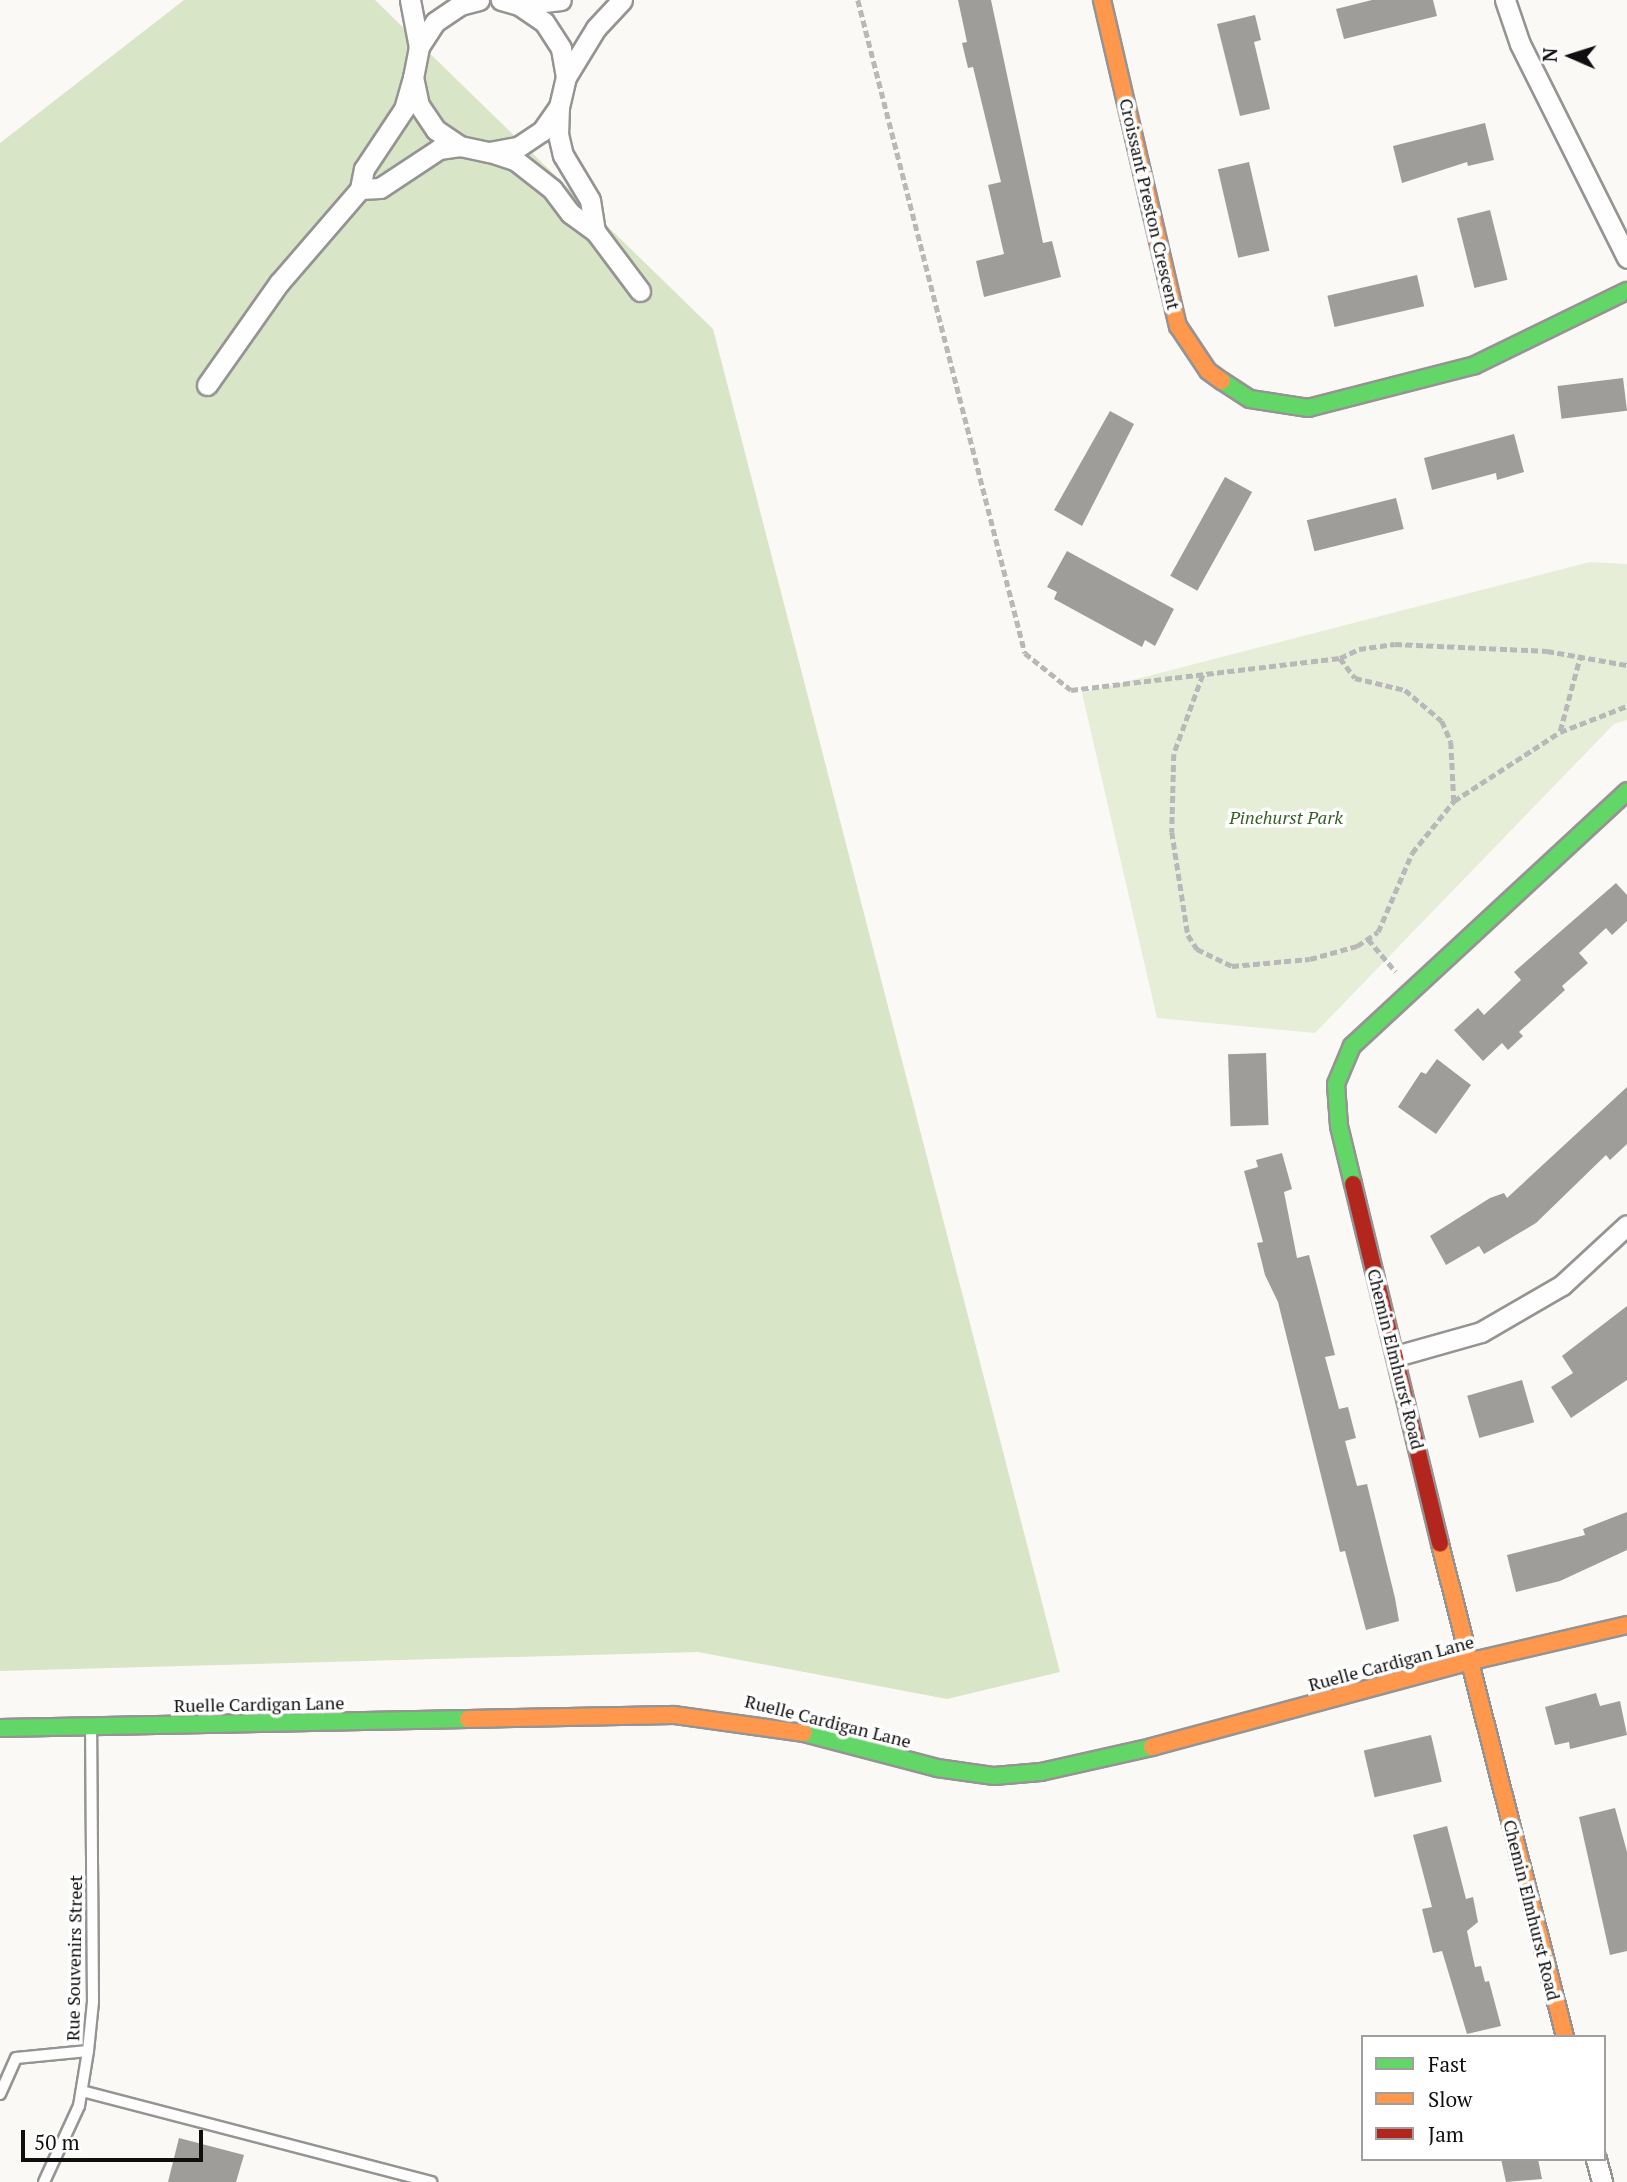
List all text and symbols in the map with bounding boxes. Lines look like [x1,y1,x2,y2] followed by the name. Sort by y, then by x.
[1536,21,1606,91] north arrow
[1537,47,1562,63] text: N
[1115,96,1185,312] street label: Croissant Preston Crescent
[1229,806,1343,828] park label: Pinehurst Park
[1363,1266,1429,1452] street label: Chemin Elmhurst Road
[1306,1631,1476,1695] street label: Ruelle Cardigan Lane
[743,1690,913,1752] street label: Ruelle Cardigan Lane
[174,1692,344,1716] street label: Ruelle Cardigan Lane
[1499,1817,1565,2003] street label: Chemin Elmhurst Road
[62,1875,86,2041] street label: Rue Souvenirs Street
[1361,2035,1606,2161] legend
[1428,2050,1467,2078] text: Fast
[1428,2085,1472,2113] text: Slow
[24,2116,206,2160] scale bar
[1428,2120,1464,2148] text: Jam
[34,2128,80,2156] text: 50 m

